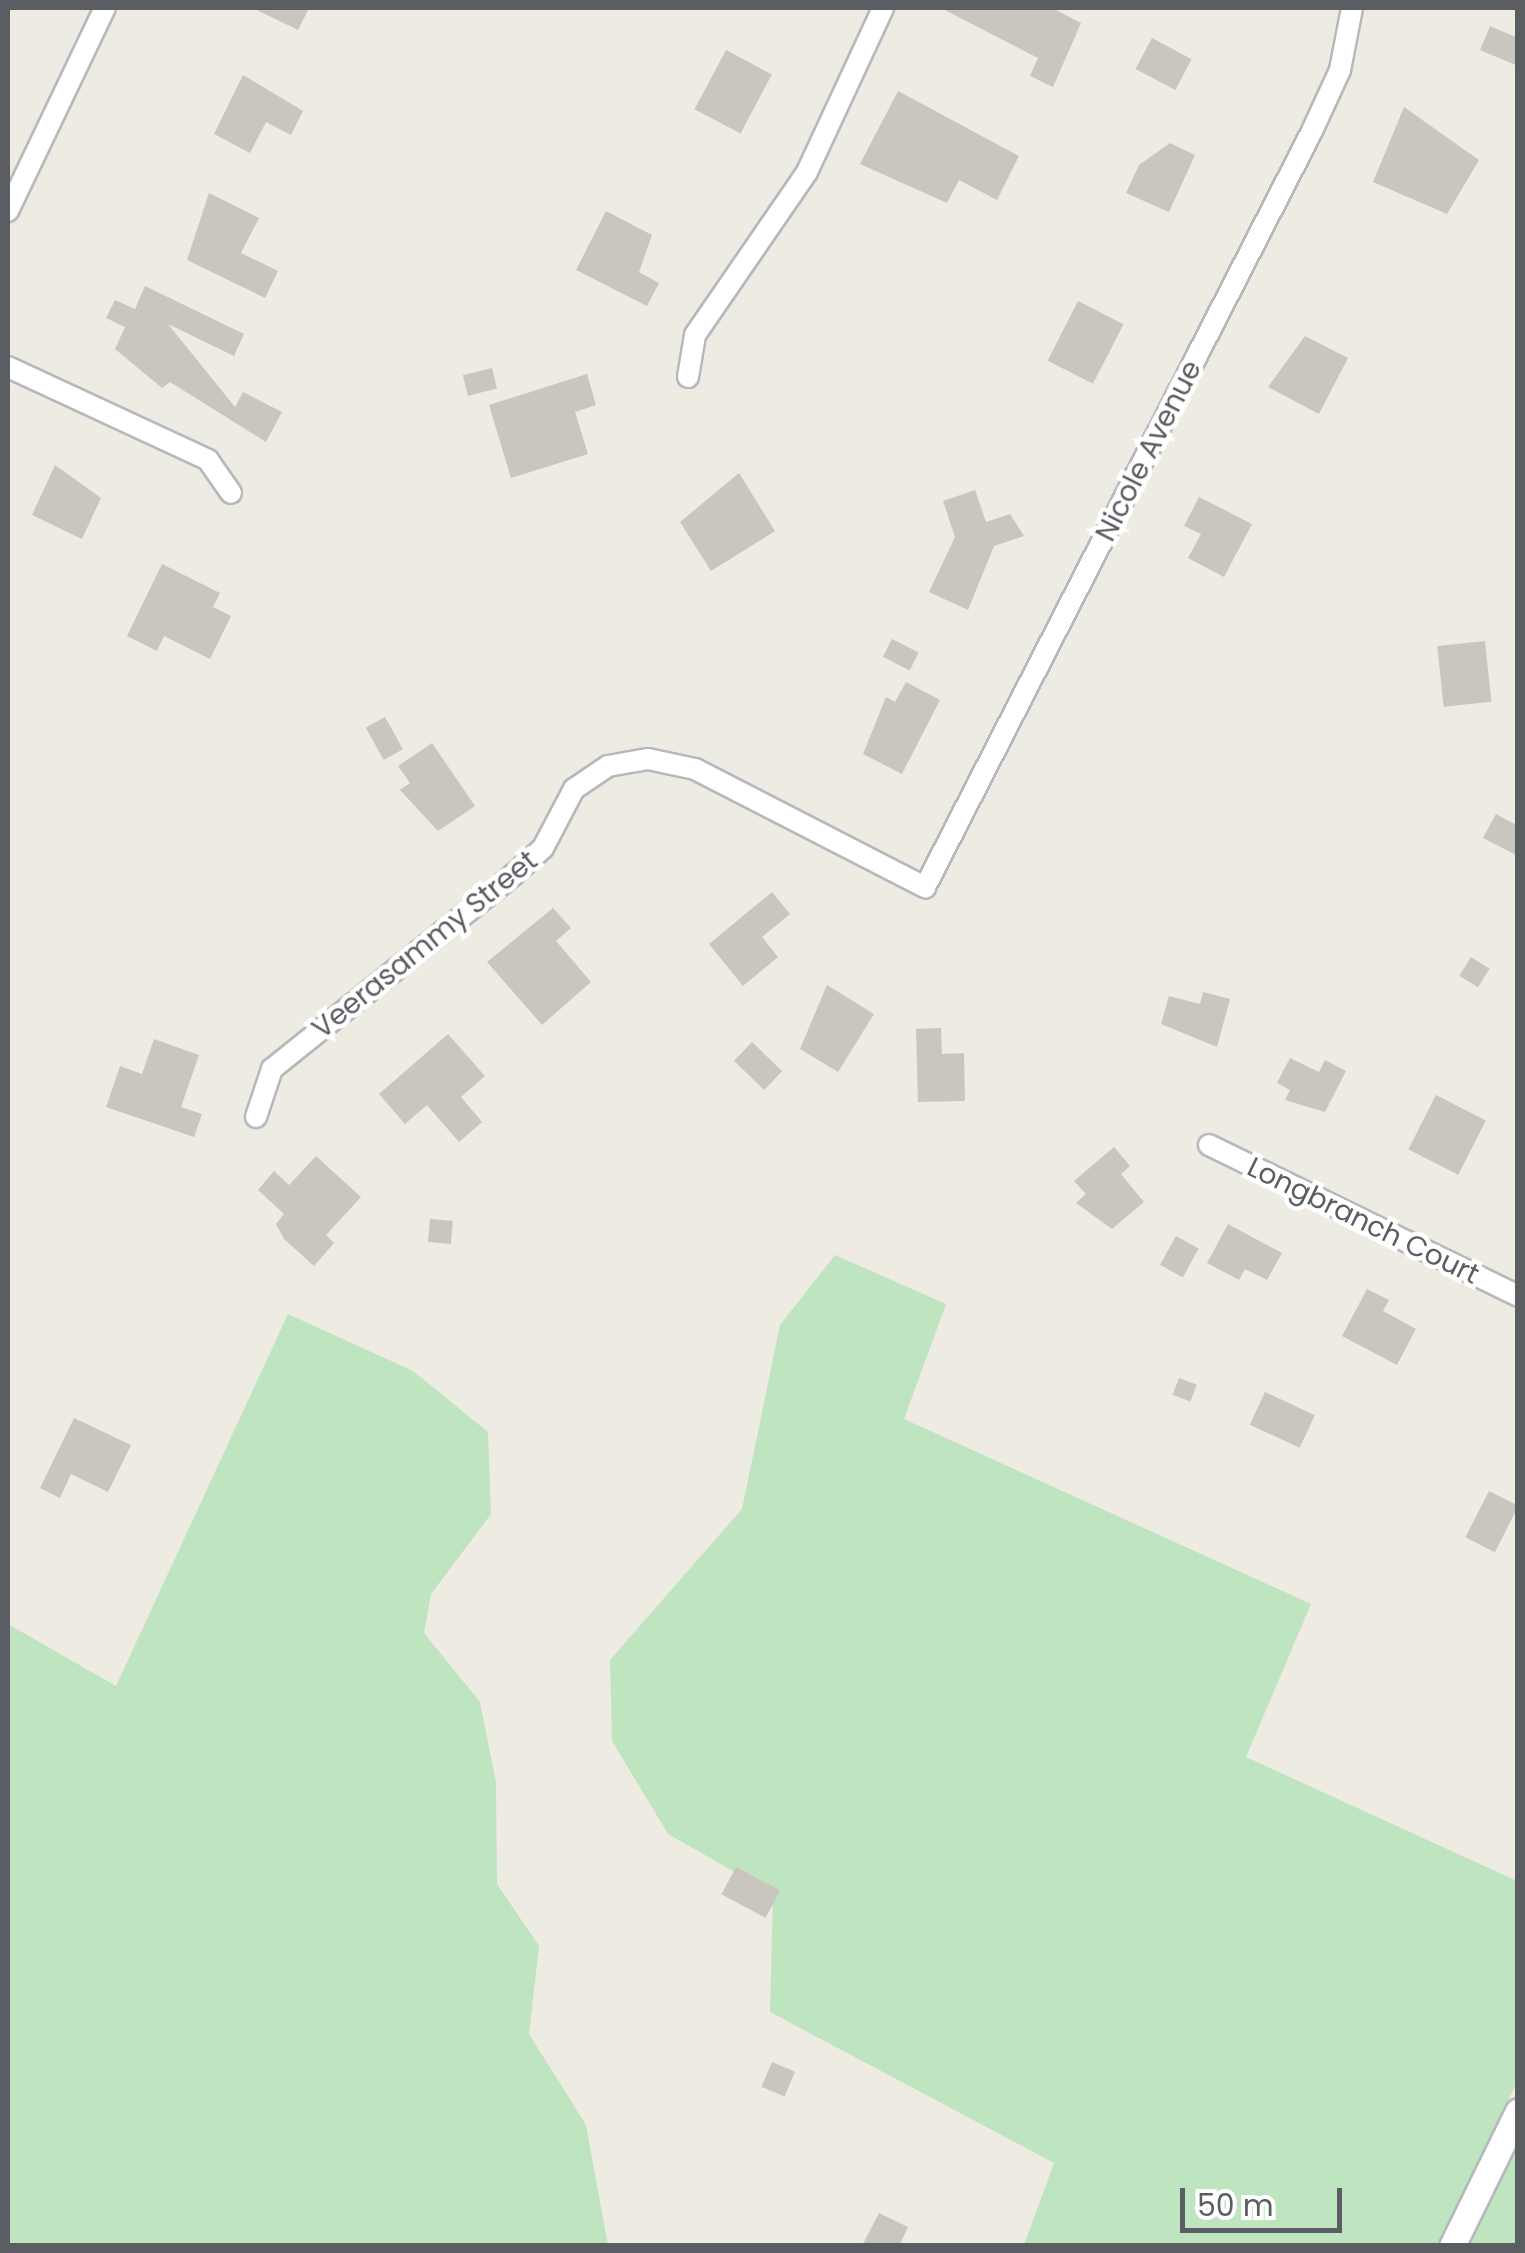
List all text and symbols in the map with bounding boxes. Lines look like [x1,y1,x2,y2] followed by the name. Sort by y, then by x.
[1089,355,1209,547] street label: Nicole Avenue
[306,844,544,1046] street label: Veerasammy Street
[1242,1150,1484,1292] street label: Longbranch Court
[1185,2168,1348,2230] scale bar
[1197,2184,1274,2227] text: 50 m

